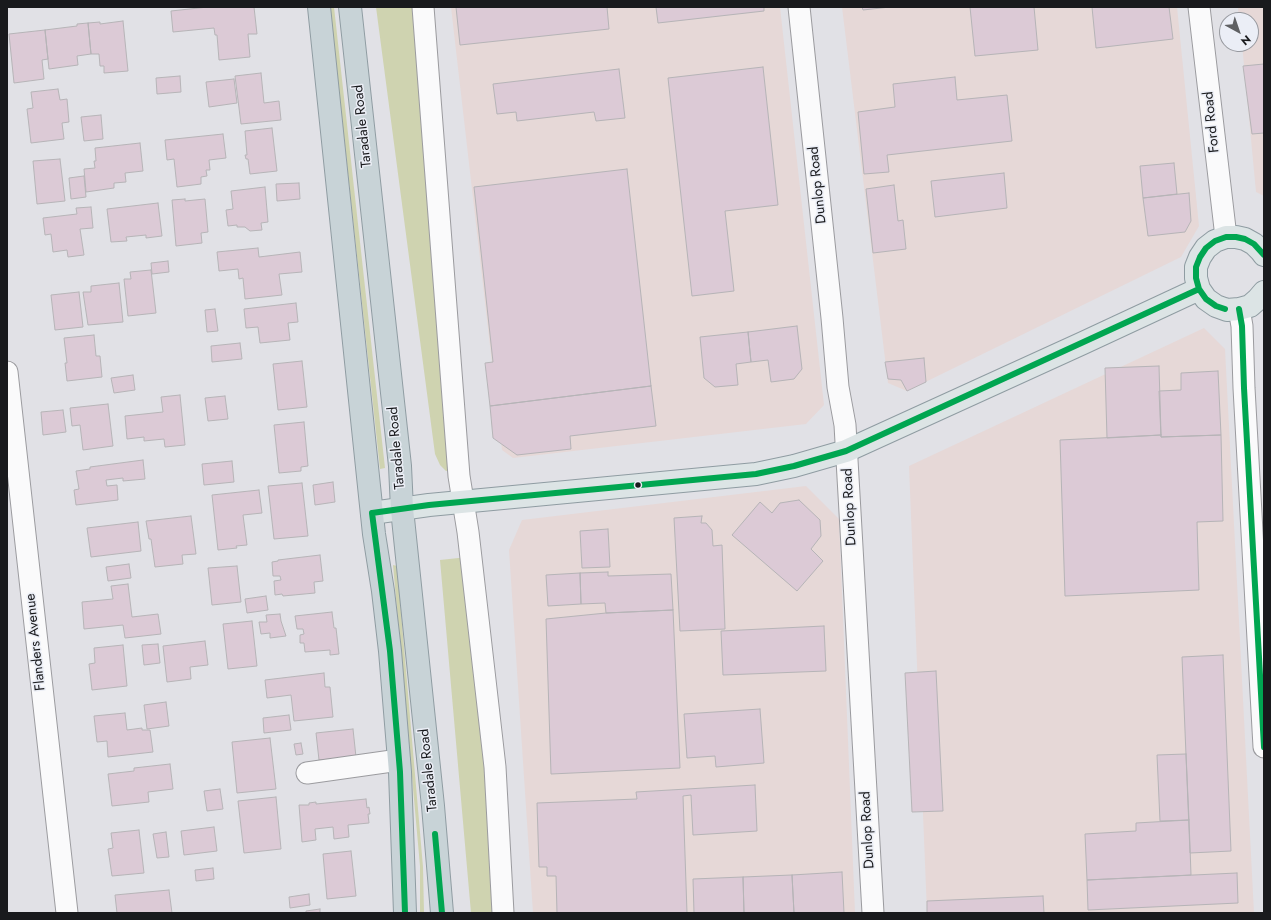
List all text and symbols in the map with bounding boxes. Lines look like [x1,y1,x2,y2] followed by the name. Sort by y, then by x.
[1219,12,1259,52] north arrow
[1238,31,1255,49] text: N
[350,84,376,168] street label: Taradale Road
[1200,91,1224,153] street label: Ford Road
[806,146,830,224] street label: Dunlop Road
[385,406,409,490] street label: Taradale Road
[840,468,860,546] street label: Dunlop Road
[633,480,643,490] unlabelled marker
[23,593,49,691] street label: Flanders Avenue
[416,728,442,812] street label: Taradale Road
[858,791,878,869] street label: Dunlop Road

